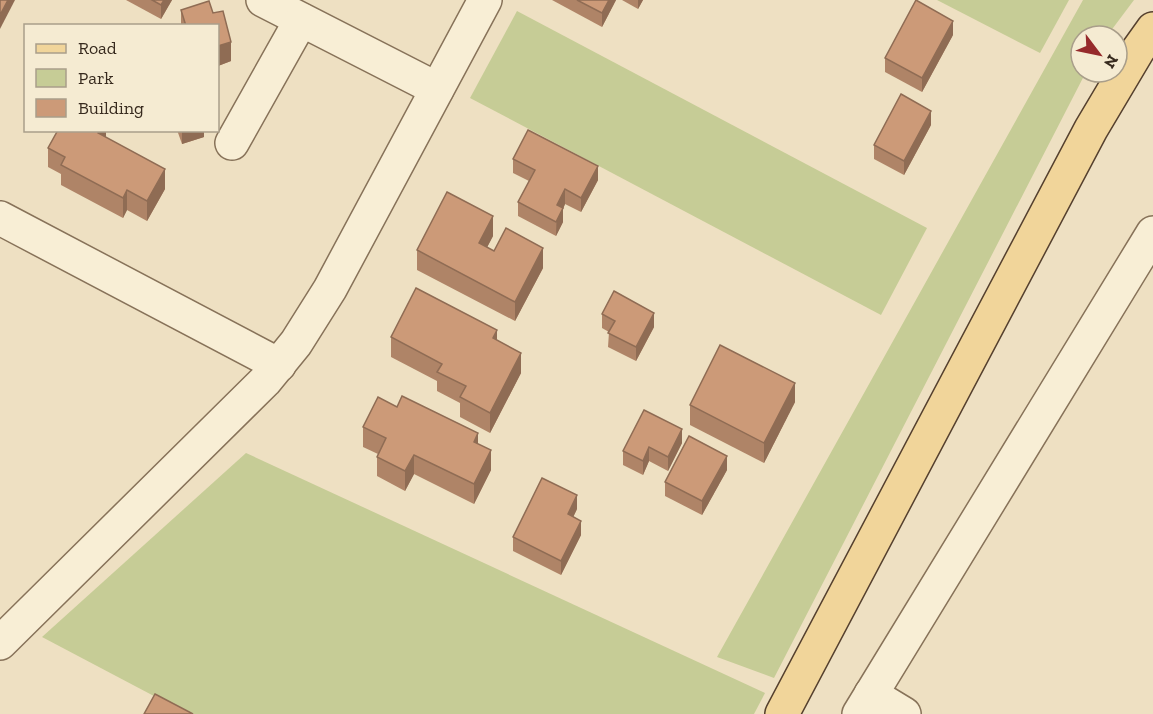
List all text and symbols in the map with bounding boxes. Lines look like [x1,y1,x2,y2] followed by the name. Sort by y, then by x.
[24,24,219,132] legend
[1069,24,1129,84] north arrow
[78,37,117,59] text: Road
[1100,51,1123,72] text: N
[78,67,114,89] text: Park
[78,97,144,119] text: Building

